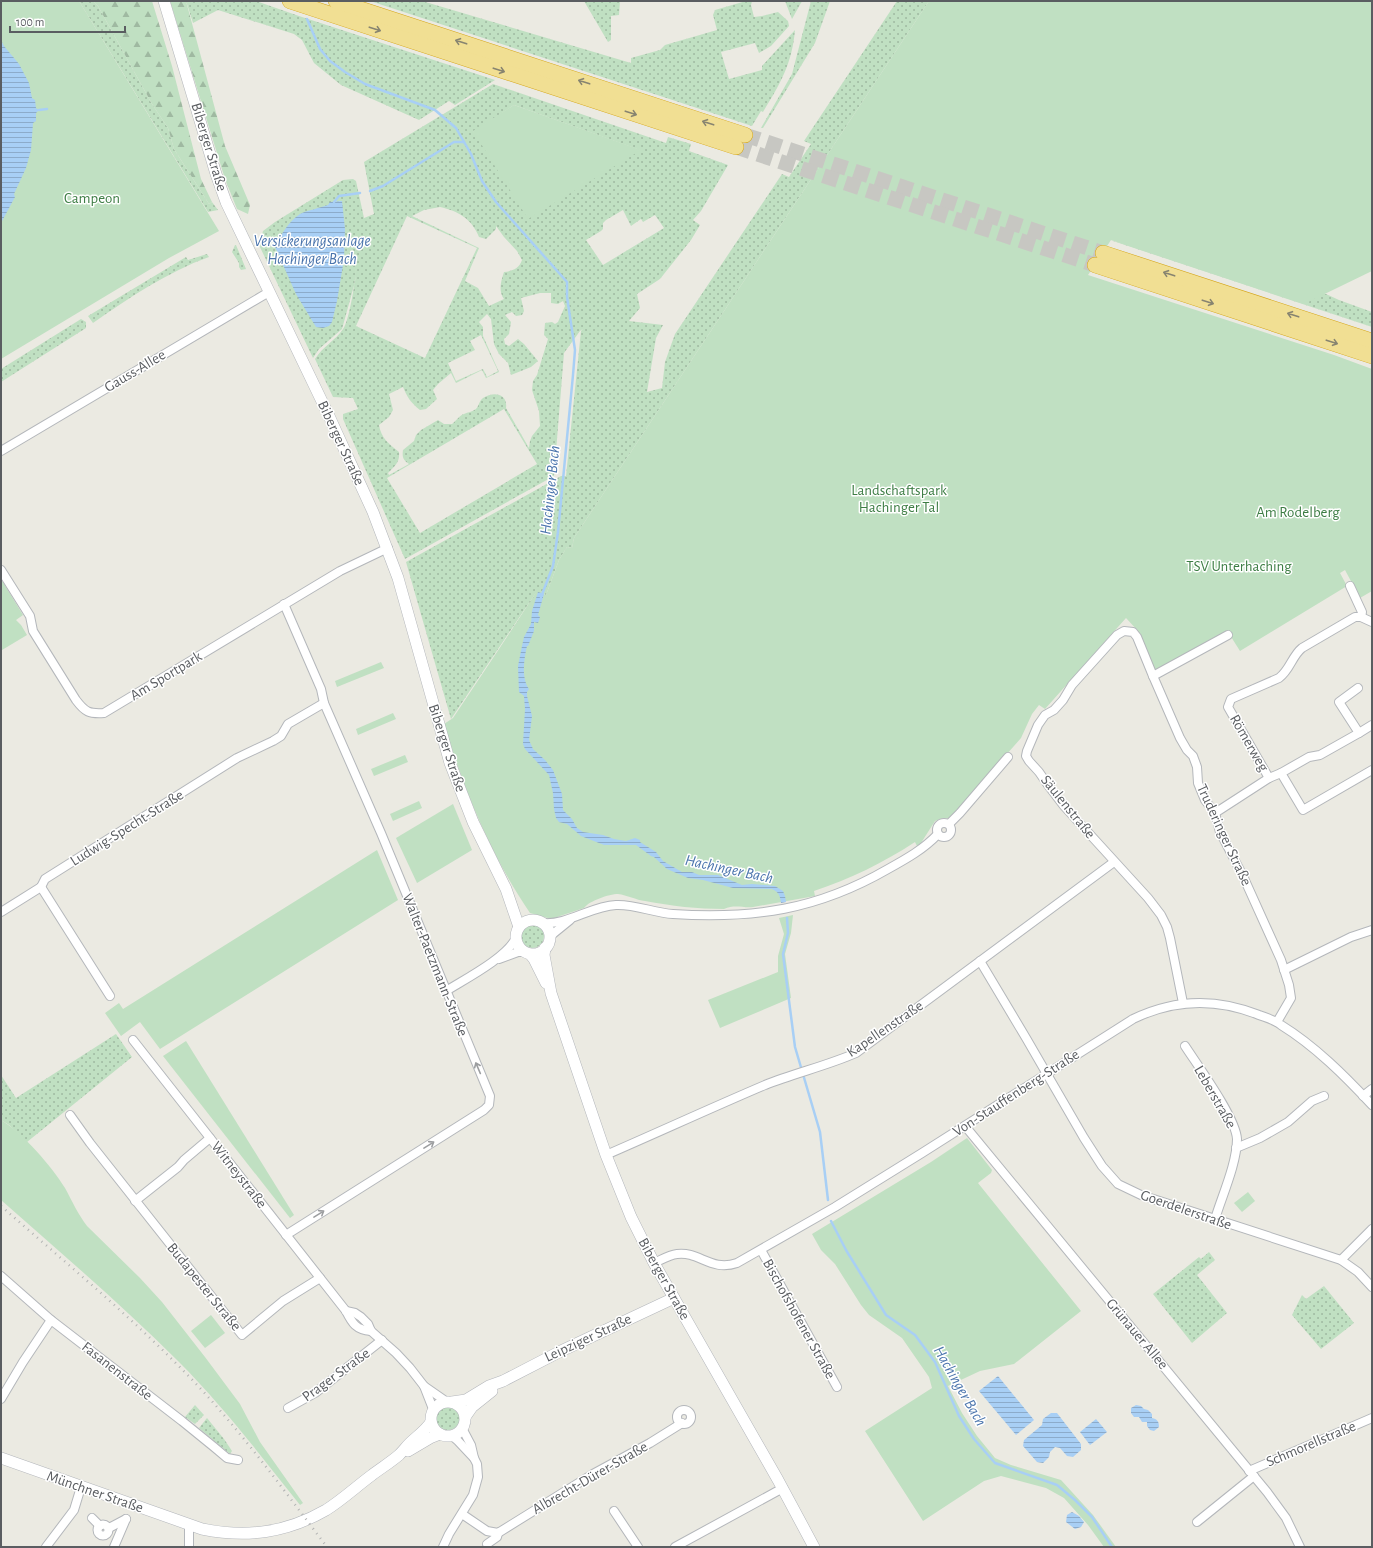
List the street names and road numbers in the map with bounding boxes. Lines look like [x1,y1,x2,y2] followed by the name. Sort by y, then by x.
[188,101,230,193] street label: Biberger Straße
[102,347,168,395] street label: Gauss-Allee
[315,398,367,488] street label: Biberger Straße
[128,649,205,703] street label: Am Sportpark
[426,702,468,794] street label: Biberger Straße
[1227,712,1272,775] street label: Römerweg
[1038,772,1098,842] street label: Säulenstraße
[1194,782,1254,888] street label: Truderinger Straße
[68,787,186,869] street label: Ludwig-Specht-Straße
[399,891,471,1039] street label: Walter-Paetzmann-Straße
[844,998,926,1060] street label: Kapellenstraße
[950,1047,1082,1139] street label: Von-Stauffenberg-Straße
[1191,1063,1239,1131] street label: Leberstraße
[208,1139,270,1211] street label: Witneystraße
[1139,1187,1233,1233] street label: Goerdelerstraße
[635,1235,693,1323] street label: Biberger Straße
[164,1240,244,1334] street label: Budapester Straße
[760,1256,838,1382] street label: Bischofshofener Straße
[1103,1296,1171,1372] street label: Grünauer Allee
[542,1311,634,1365] street label: Leipziger Straße
[79,1339,155,1403] street label: Fasanenstraße
[299,1346,373,1404] street label: Prager Straße
[1264,1418,1358,1470] street label: Schmorellstraße
[530,1439,650,1517] street label: Albrecht-Dürer-Straße
[45,1468,145,1516] street label: Münchner Straße

